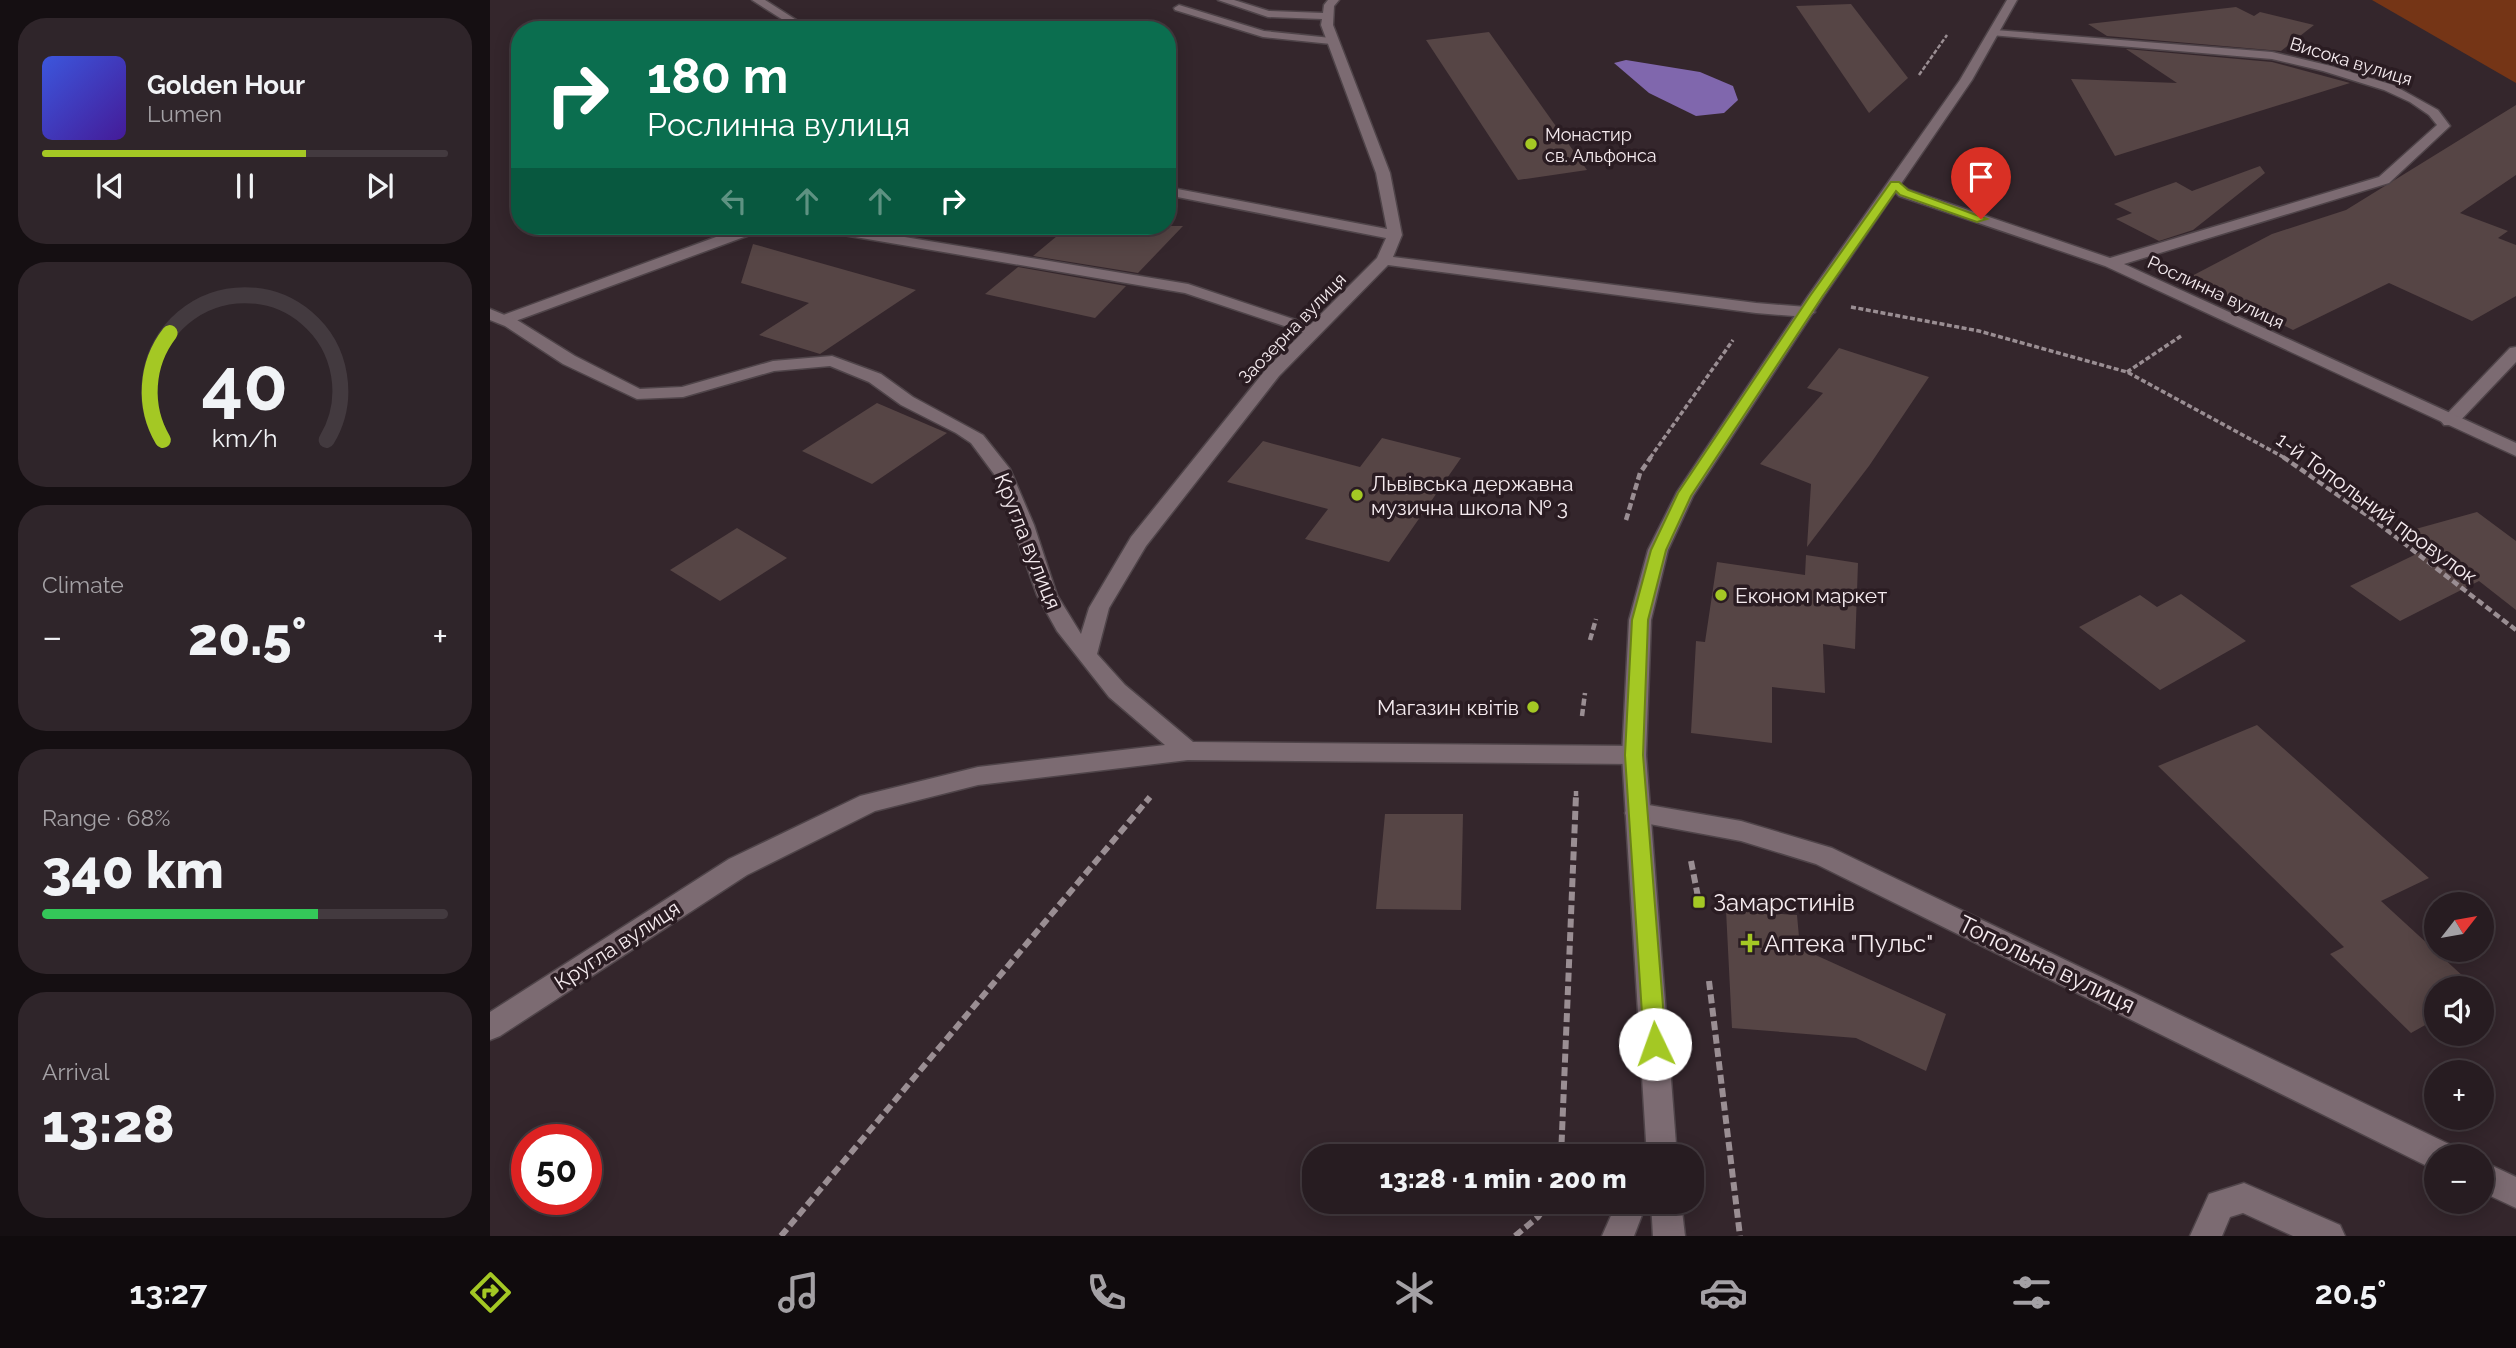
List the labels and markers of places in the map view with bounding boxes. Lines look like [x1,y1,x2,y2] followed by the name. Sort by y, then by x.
[1545,124,1657,166] place label: Монастир св. Альфонса
[1523,136,1539,152] marker: Монастир св. Альфонса
[1951,147,2011,219] pin
[1371,471,1573,520] place label: Львівська державна музична школа № 3
[1349,487,1365,503] marker: Львівська державна музична школа № 3
[1735,583,1887,608] place label: Економ маркет
[1713,587,1729,603] marker: Економ маркет
[1377,695,1519,720] place label: Магазин квітів
[1525,699,1541,715] marker: Магазин квітів
[1713,888,1855,917] place label: Замарстинів
[1691,894,1707,910] marker: Замарстинів
[1764,929,1933,958] place label: Аптека "Пульс"
[1742,935,1758,951] marker: Аптека "Пульс"

